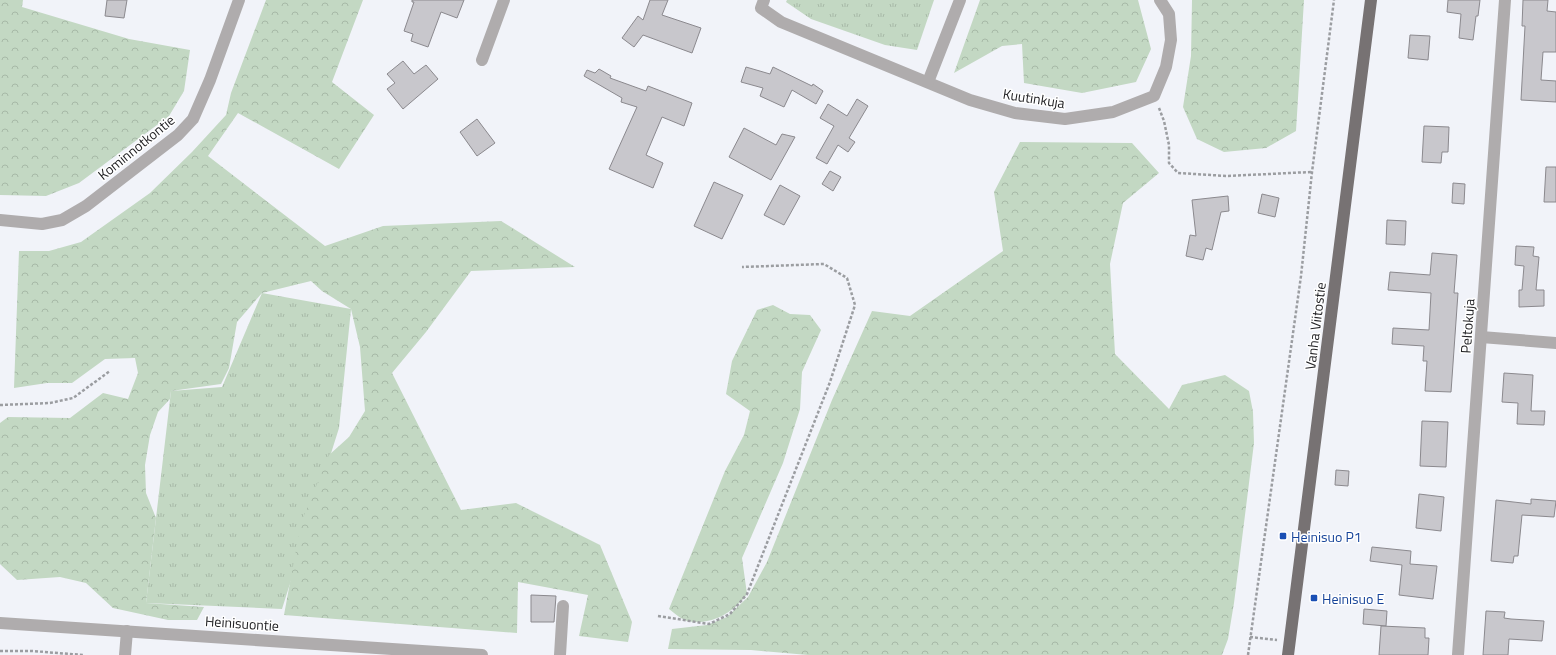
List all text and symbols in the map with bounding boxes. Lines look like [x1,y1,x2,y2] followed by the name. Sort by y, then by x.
[1002,83,1066,113] street label: Kuutinkuja
[93,109,179,185] street label: Kominnotkontie
[1299,281,1331,371] street label: Vanha Viitostie
[1455,298,1479,354] street label: Peltokuja
[1291,526,1362,547] place label: Heinisuo P1
[1278,531,1288,541] marker: Heinisuo P1
[1322,588,1385,609] place label: Heinisuo E
[1309,593,1319,603] marker: Heinisuo E
[204,610,280,636] street label: Heinisuontie

